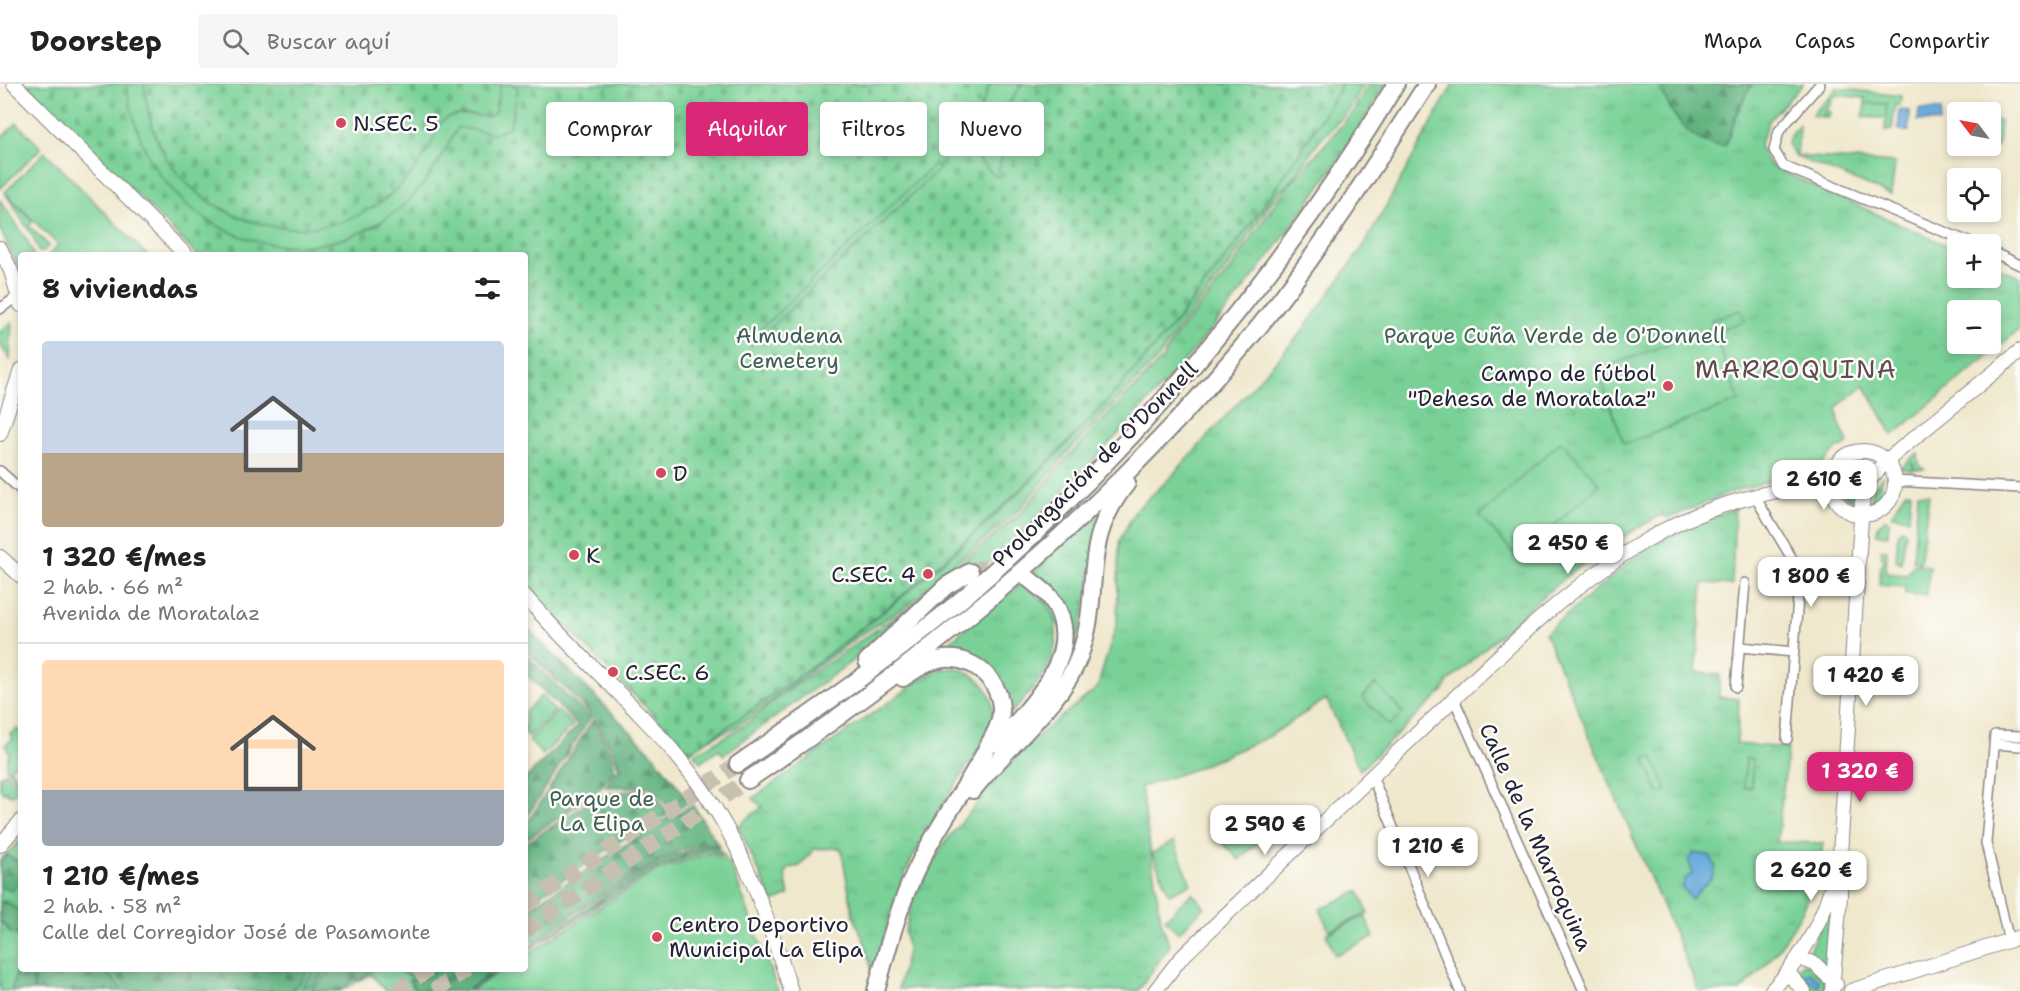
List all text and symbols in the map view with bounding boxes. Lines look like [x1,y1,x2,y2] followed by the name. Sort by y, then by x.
[198,14,618,68] search box
[30,22,162,60] text: Doorstep
[219,25,252,58] icon: search
[267,27,390,56] text: Buscar aquí
[1704,27,1762,55] text: Mapa
[1795,27,1856,55] text: Capas
[1889,27,1990,55] text: Compartir
[546,102,674,156] chip: Comprar
[686,102,808,156] chip: Alquilar
[820,102,927,156] chip: Filtros
[939,102,1044,156] chip: Nuevo
[1947,102,2001,156] north arrow
[1947,102,2001,354] map controls
[353,109,439,138] place label: N.SEC. 5
[334,116,348,130] marker: N.SEC. 5
[1947,168,2001,222] button: locate
[1947,234,2001,288] button: +
[42,271,198,306] text: 8 viviendas
[471,272,504,305] icon: filters
[1947,300,2001,354] button: −
[735,321,843,375] park label: Almudena Cemetery
[1384,321,1727,350] park label: Parque Cuña Verde de O'Donnell
[1695,351,1897,386] district label: MARROQUINA
[986,355,1204,573] street label: Prolongación de O'Donnell
[1408,359,1656,413] place label: Campo de fútbol "Dehesa de Moratalaz"
[1661,379,1675,393] marker: Campo de fútbol "Dehesa de Moratalaz"
[219,380,327,488] icon: home
[673,459,688,488] place label: D
[1769,460,1879,511] pin: 2 610 €
[654,466,668,480] marker: D
[1786,466,1862,492] text: 2 610 €
[1513,524,1623,575] pin: 2 450 €
[1527,530,1609,556] text: 2 450 €
[42,539,206,574] text: 1 320 €/mes
[586,541,600,570] place label: K
[567,548,581,562] marker: K
[1756,557,1866,608] pin: 1 800 €
[831,560,916,589] place label: C.SEC. 4
[1772,563,1850,589] text: 1 800 €
[921,567,935,581] marker: C.SEC. 4
[42,574,183,600] text: 2 hab. · 66 m²
[42,600,260,626] text: Avenida de Moratalaz
[1811,656,1921,707] pin: 1 420 €
[625,658,710,687] place label: C.SEC. 6
[1827,662,1905,688] text: 1 420 €
[606,665,620,679] marker: C.SEC. 6
[219,699,327,807] icon: home
[1473,719,1599,956] street label: Calle de la Marroquina
[1805,752,1915,803] pin: 1 320 €
[1821,758,1899,784] text: 1 320 €
[549,784,655,838] park label: Parque de La Elipa
[1210,805,1320,856] pin: 2 590 €
[1224,811,1306,837] text: 2 590 €
[1373,827,1483,878] pin: 1 210 €
[1392,833,1464,859] text: 1 210 €
[1756,851,1866,902] pin: 2 620 €
[1770,857,1852,883] text: 2 620 €
[42,858,200,893] text: 1 210 €/mes
[42,893,182,919] text: 2 hab. · 58 m²
[669,910,864,964] place label: Centro Deportivo Municipal La Elipa
[42,919,431,945] text: Calle del Corregidor José de Pasamonte
[650,930,664,944] marker: Centro Deportivo Municipal La Elipa

